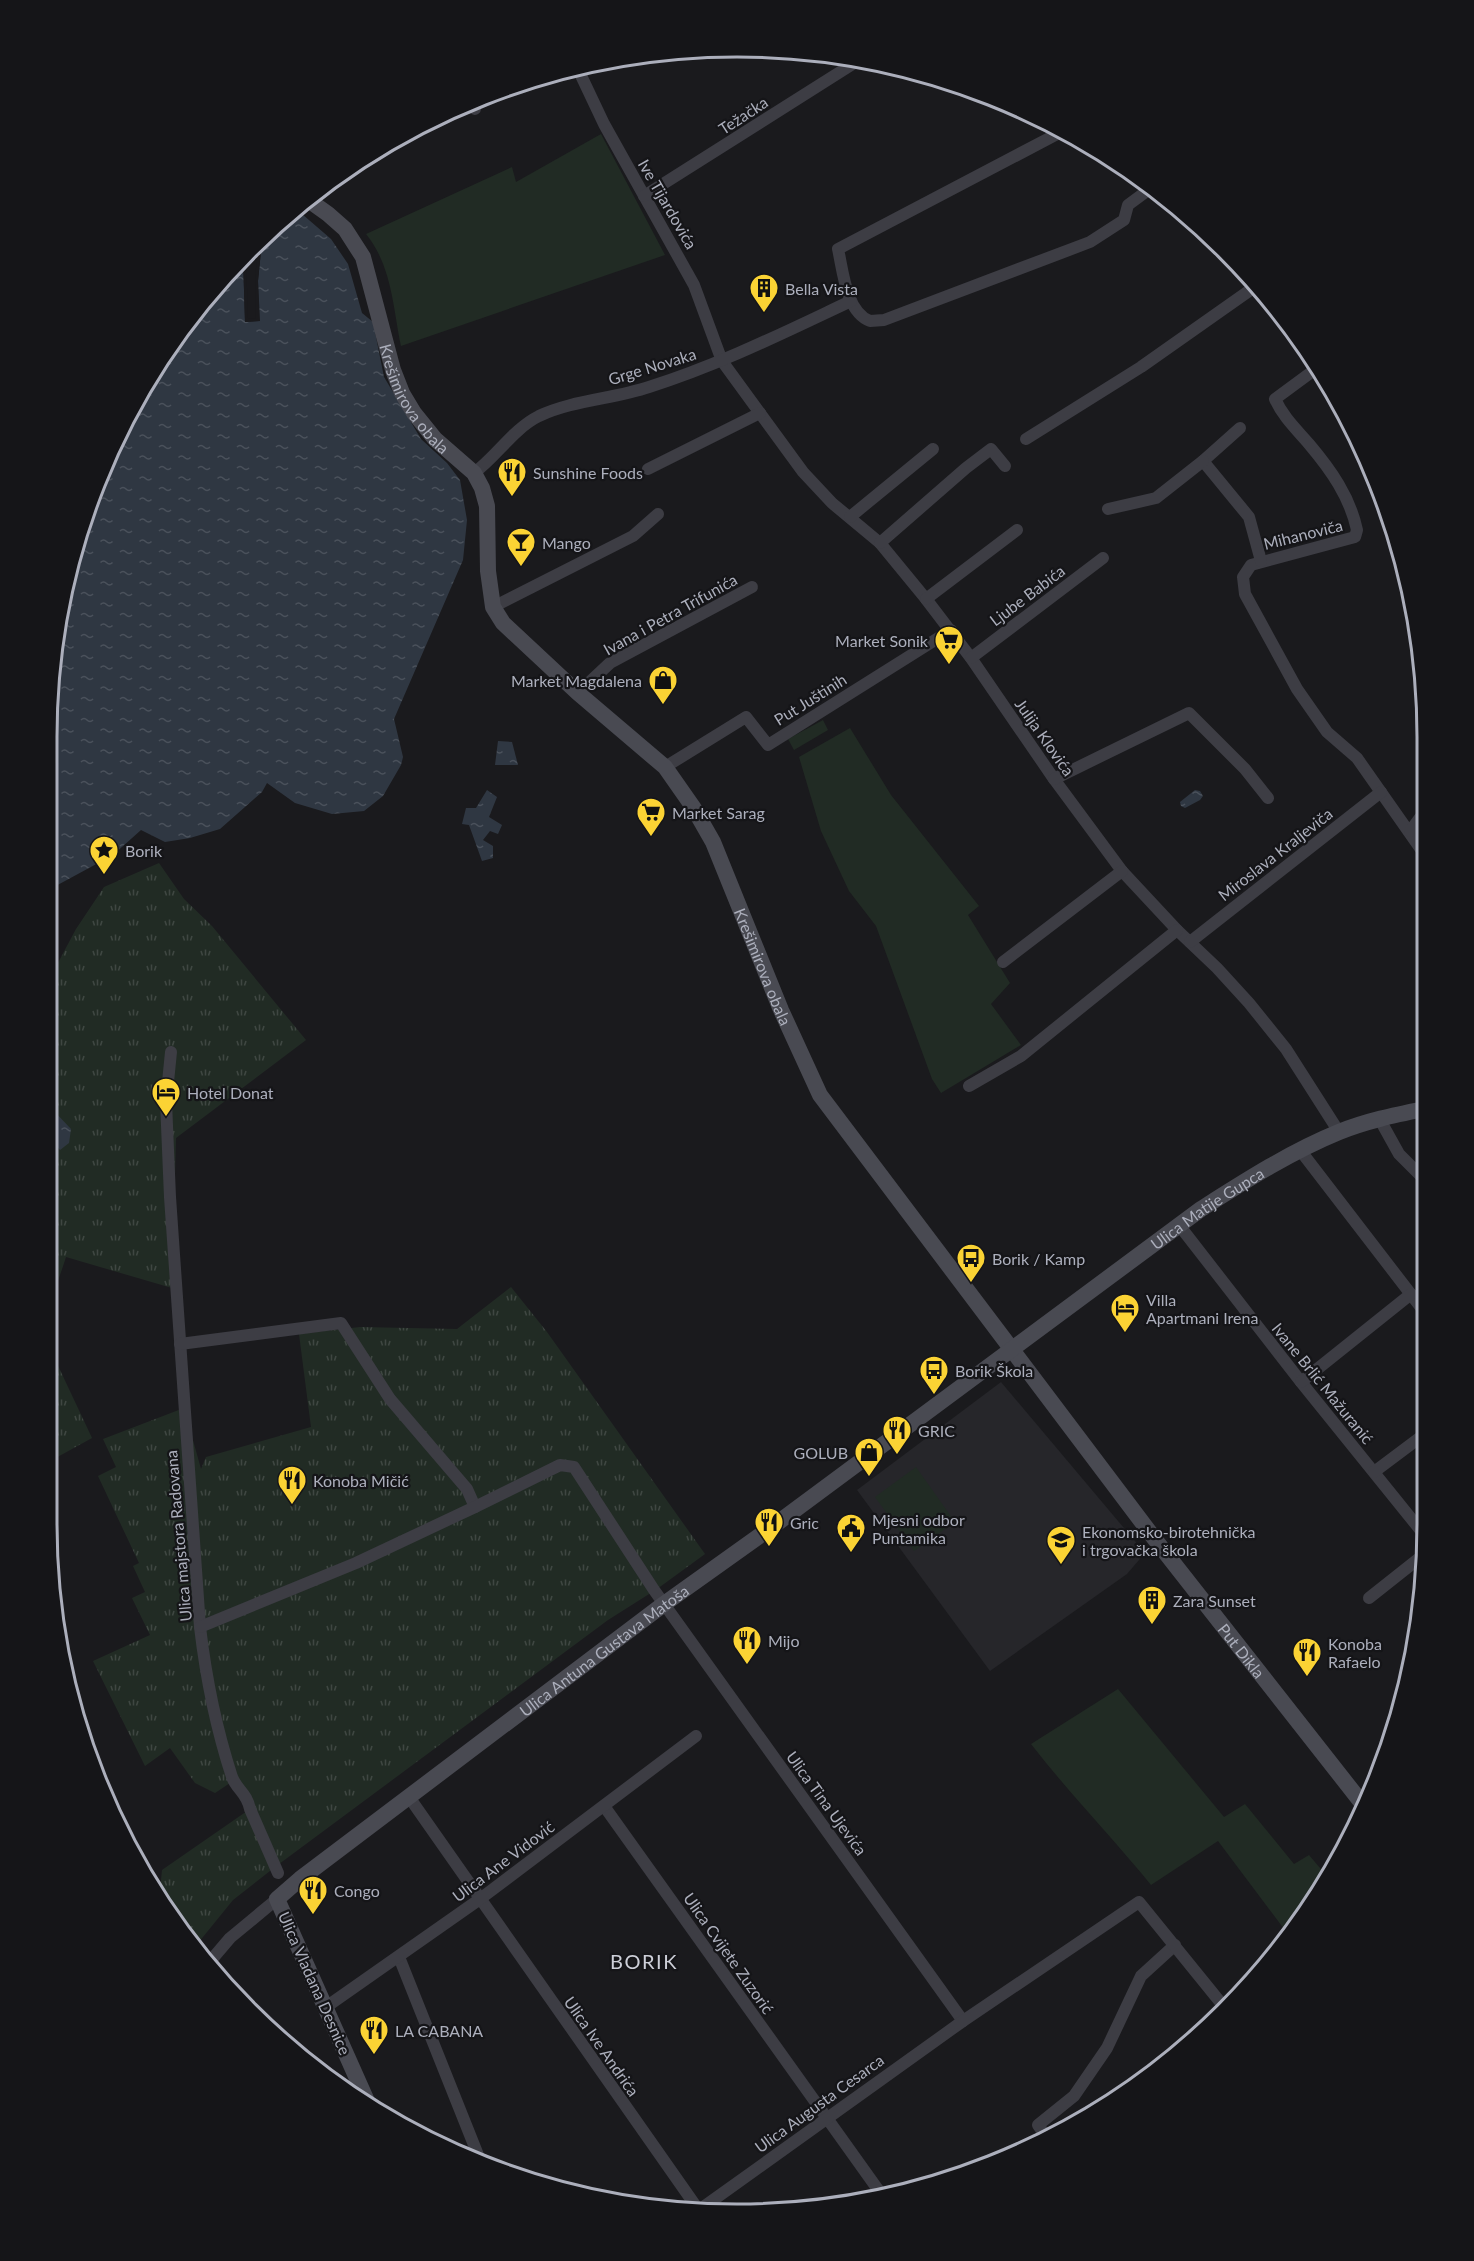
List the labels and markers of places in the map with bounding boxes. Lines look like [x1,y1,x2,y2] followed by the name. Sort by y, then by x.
[748,272,780,314] building icon: Bella Vista
[785,279,858,298] place label: Bella Vista
[496,456,528,498] restaurant icon: Sunshine Foods
[533,463,643,482] place label: Sunshine Foods
[505,526,537,568] bar icon: Mango
[542,533,591,552] place label: Mango
[933,624,965,666] supermarket icon: Market Sonik
[835,631,929,650] place label: Market Sonik
[647,664,679,706] shop icon: Market Magdalena
[511,671,642,690] place label: Market Magdalena
[635,796,667,838] supermarket icon: Market Sarag
[672,803,765,822] place label: Market Sarag
[88,834,120,876] place icon: Borik
[125,841,163,860] place label: Borik
[150,1076,182,1118] hotel icon: Hotel Donat
[187,1083,274,1102] place label: Hotel Donat
[955,1242,987,1284] bus stop icon: Borik / Kamp
[992,1249,1085,1268] place label: Borik / Kamp
[1146,1290,1258,1327] place label: Villa Apartmani Irena
[1109,1292,1141,1334] hotel icon: Villa Apartmani Irena
[918,1354,950,1396] bus stop icon: Borik Škola
[955,1361,1033,1380] place label: Borik Škola
[881,1414,913,1456] restaurant icon: GRIC
[918,1421,955,1440] place label: GRIC
[853,1436,885,1478] shop icon: GOLUB
[794,1443,848,1462] place label: GOLUB
[276,1464,308,1506] restaurant icon: Konoba Mičić
[313,1471,409,1490] place label: Konoba Mičić
[753,1506,785,1548] restaurant icon: Gric
[872,1510,965,1547] place label: Mjesni odbor Puntamika
[835,1512,867,1554] public building icon: Mjesni odbor Puntamika
[790,1513,819,1532] place label: Gric
[1082,1522,1255,1559] place label: Ekonomsko-birotehnička i trgovačka škola
[1045,1524,1077,1566] school or university icon: Ekonomsko-birotehnička i trgovačka škola
[1136,1584,1168,1626] building icon: Zara Sunset
[1173,1591,1256,1610] place label: Zara Sunset
[731,1624,763,1666] restaurant icon: Mijo
[768,1631,800,1650] place label: Mijo
[1328,1634,1382,1671] place label: Konoba Rafaelo
[1291,1636,1323,1678] restaurant icon: Konoba Rafaelo
[297,1874,329,1916] restaurant icon: Congo
[334,1881,380,1900] place label: Congo
[358,2014,390,2056] restaurant icon: LA CABANA
[395,2021,483,2040] place label: LA CABANA

